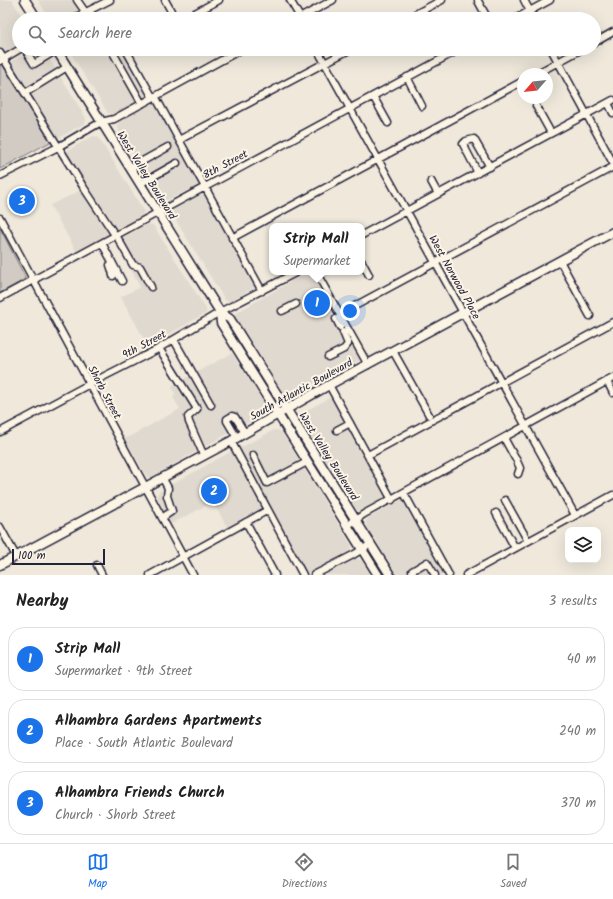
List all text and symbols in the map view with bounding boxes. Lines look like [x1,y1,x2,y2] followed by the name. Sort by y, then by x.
[12,12,601,56] search box
[58,22,132,46] text: Search here
[26,23,48,45] icon: search
[517,68,553,104] north arrow
[112,128,181,224] street label: West Valley Boulevard
[200,145,252,184] street label: 8th Street
[9,186,35,216] pin: 3
[269,223,365,275] popup
[283,227,349,251] text: Strip Mall
[423,232,485,323] street label: West Norwood Place
[283,251,351,272] text: Supermarket
[304,288,330,318] pin: 1
[340,301,360,321] your location
[119,325,170,364] street label: 9th Street
[247,354,357,426] street label: South Atlantic Boulevard
[82,362,126,423] street label: Shorb Street
[294,409,363,505] street label: West Valley Boulevard
[201,476,227,506] pin: 2
[565,527,601,563] map controls
[565,527,601,563] button: layers
[12,547,105,566] scale bar
[18,547,46,565] text: 100 m
[16,588,68,615] text: Nearby
[549,591,597,612] text: 3 results
[55,637,120,661] text: Strip Mall
[28,649,32,670] text: 1
[567,649,596,670] text: 40 m
[55,661,192,682] text: Supermarket · 9th Street
[55,709,262,733] text: Alhambra Gardens Apartments
[26,721,34,742] text: 2
[559,721,596,742] text: 240 m
[55,733,233,754] text: Place · South Atlantic Boulevard
[55,781,224,805] text: Alhambra Friends Church
[26,793,34,814] text: 3
[561,793,596,814] text: 370 m
[55,805,176,826] text: Church · Shorb Street
[87,851,109,893] tab: Map
[282,851,327,893] tab: Directions
[500,851,526,893] tab: Saved

